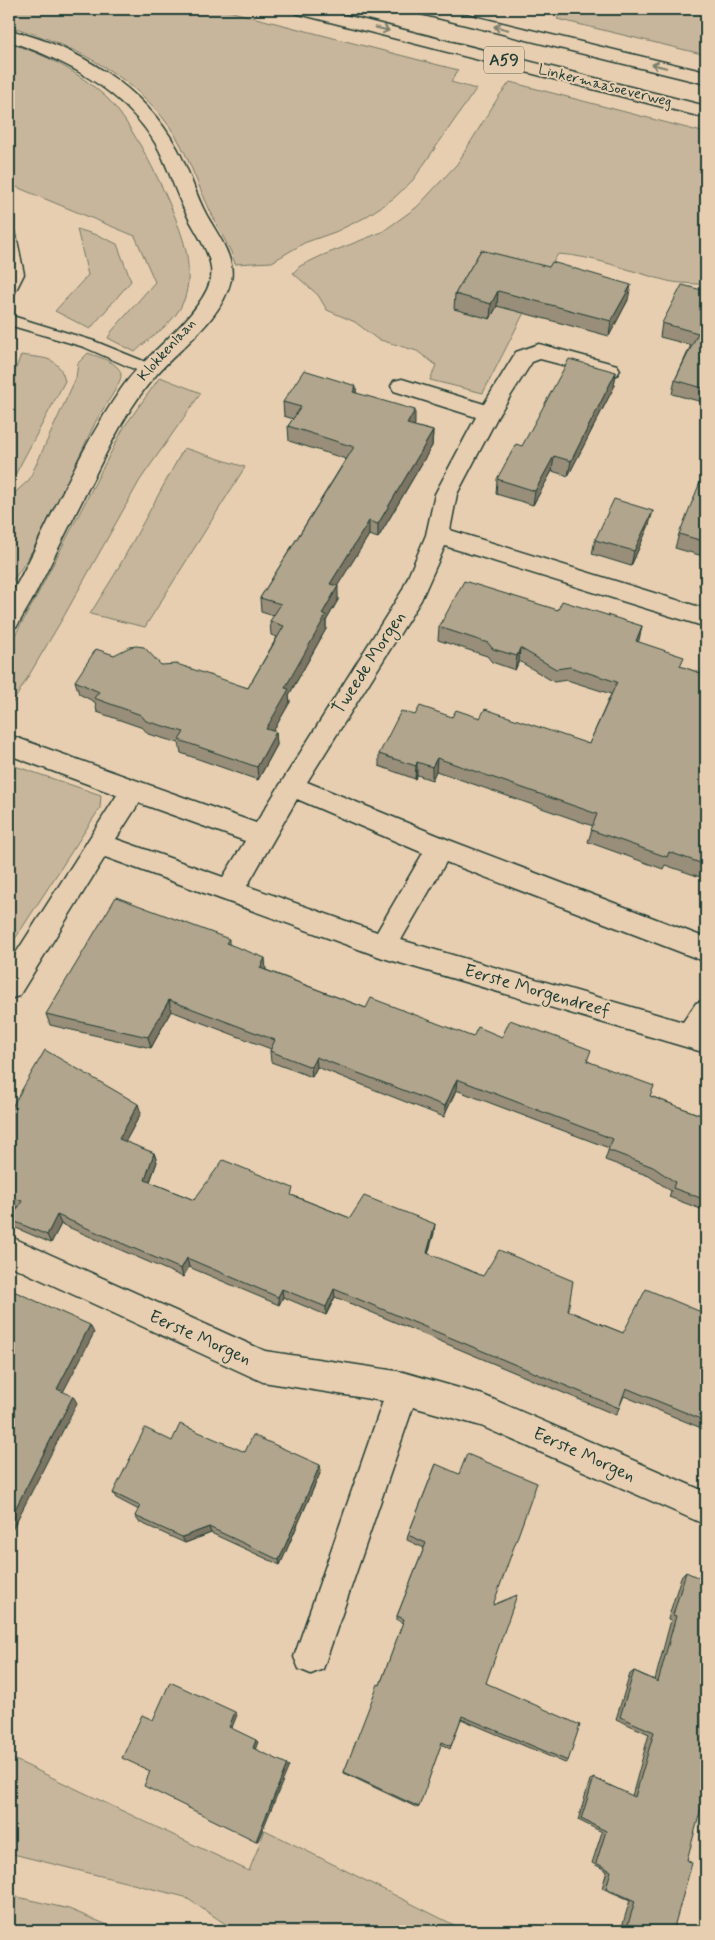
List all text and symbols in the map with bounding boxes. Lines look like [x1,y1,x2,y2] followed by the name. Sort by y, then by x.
[494,23,510,32] one-way arrow
[374,25,390,34] one-way arrow
[484,46,524,74] road number: A59
[536,60,674,112] street label: Linkermaasoeverweg
[651,61,667,71] one-way arrow
[133,314,201,386] street label: Klokkenlaan
[327,607,412,720] street label: Tweede Morgen
[461,959,613,1024] street label: Eerste Morgendreef
[145,1305,255,1372] street label: Eerste Morgen
[529,1422,639,1489] street label: Eerste Morgen

